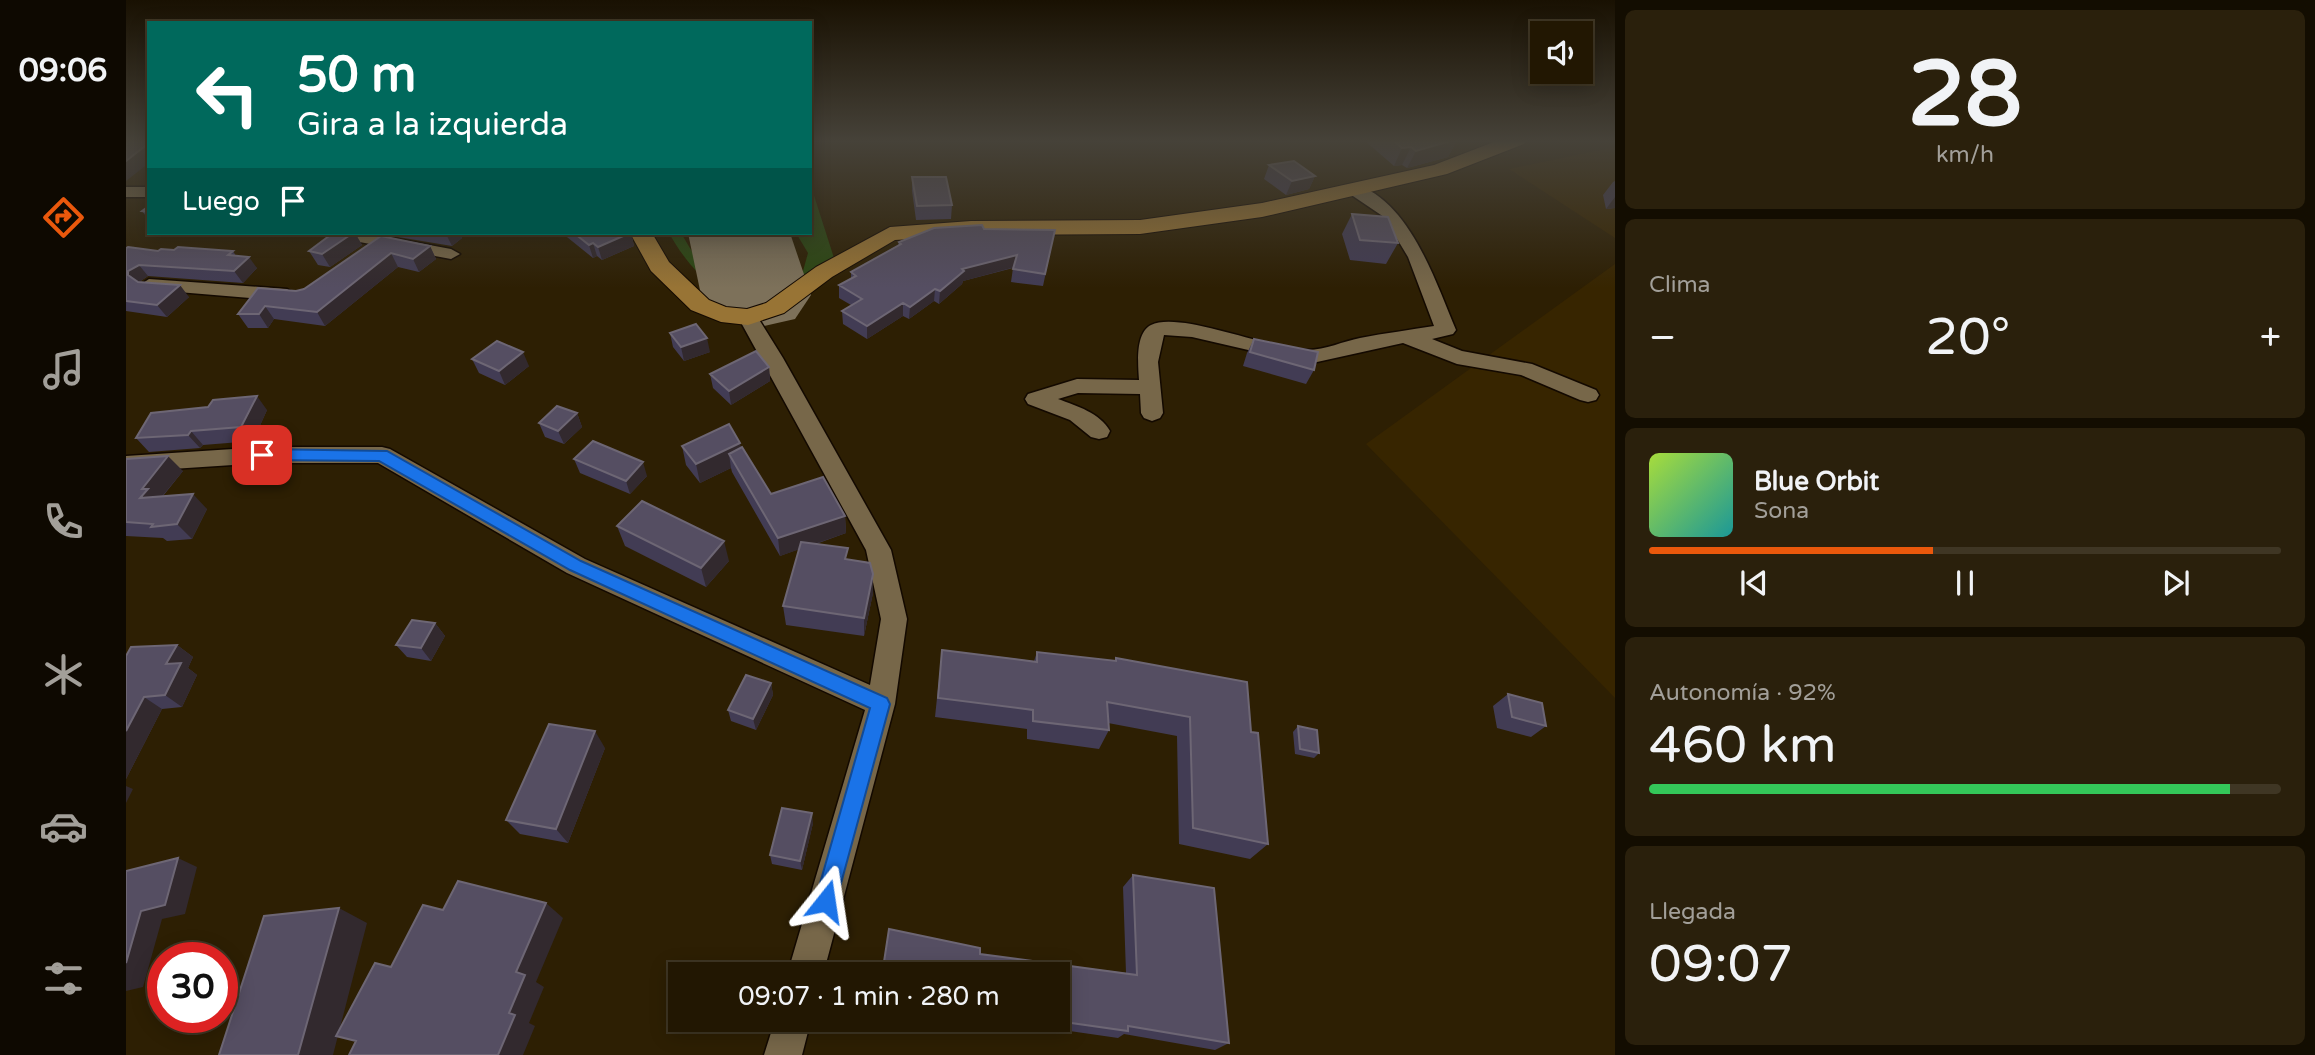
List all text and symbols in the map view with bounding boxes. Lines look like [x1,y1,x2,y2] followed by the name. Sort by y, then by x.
[1530,21,1593,84] map controls
[1530,21,1593,84] button: sound
[1908,40,2022,150] text: 28
[297,46,416,105] text: 50 m
[182,49,273,140] icon: left
[19,52,107,90] text: 09:06
[297,106,568,144] text: Gira a la izquierda
[1936,141,1994,169] text: km/h
[274,182,312,220] icon: arrive
[182,186,260,217] text: Luego
[39,193,88,242] icon: directions
[1649,271,1710,299] text: Clima
[1925,306,2010,369] text: 20°
[1649,315,1676,361] text: −
[2260,315,2281,361] text: +
[39,345,88,394] icon: music
[232,425,292,485] pin
[243,436,281,474] icon: arrive
[1754,466,1879,497] text: Blue Orbit
[39,497,88,546] icon: phone
[1754,497,1809,525] text: Sona
[1735,564,1773,602] icon: previous
[1946,564,1984,602] icon: pause
[2157,564,2195,602] icon: next
[39,650,88,699] icon: climate
[1649,679,1836,707] text: Autonomía · 92%
[1649,714,1837,777] text: 460 km
[39,802,88,851] icon: car
[789,864,863,938] position arrow
[1649,898,1736,926] text: Llegada
[1649,933,1793,996] text: 09:07
[147,942,238,1033] speed limit sign: 30
[39,954,88,1003] icon: filters
[738,981,1000,1012] text: 09:07 · 1 min · 280 m

